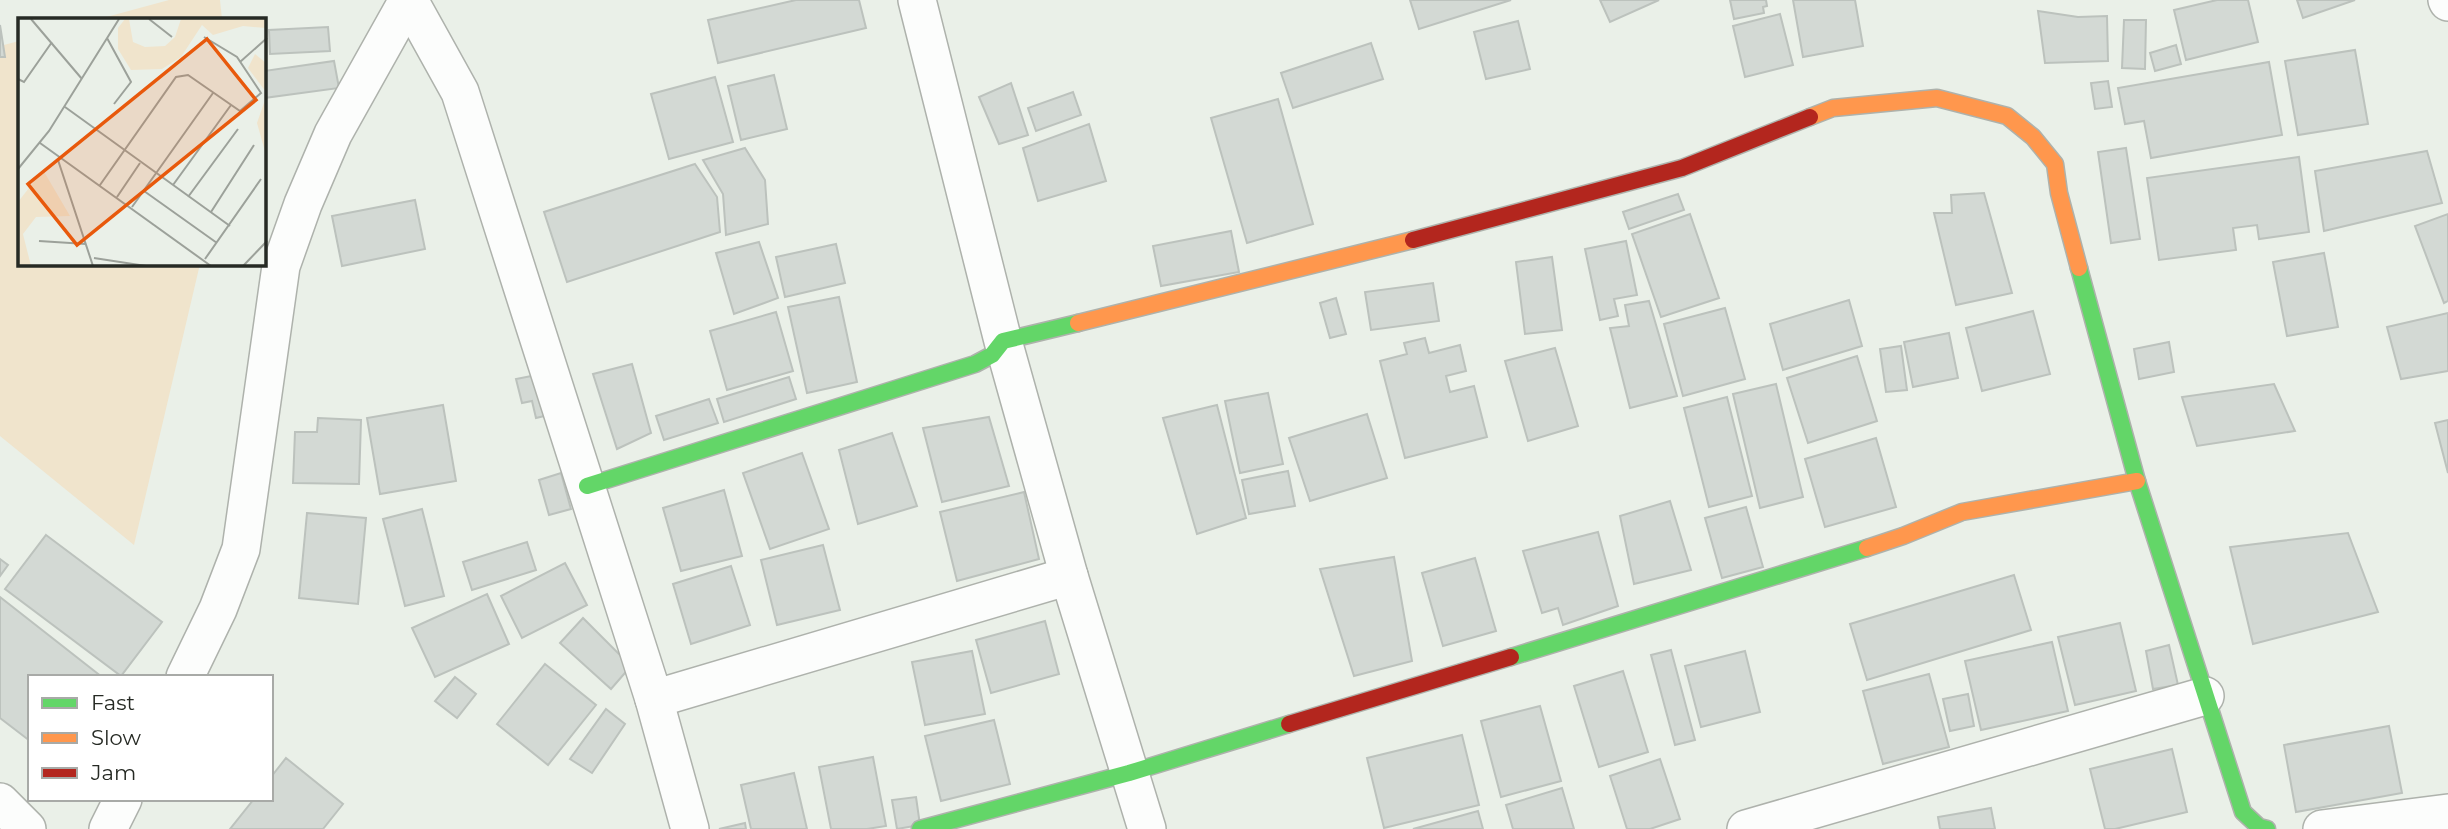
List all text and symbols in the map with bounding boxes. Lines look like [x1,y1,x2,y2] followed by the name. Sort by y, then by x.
[18,18,266,266] inset map
[28,675,273,801] legend
[91,690,135,715] text: Fast
[91,725,141,750] text: Slow
[90,760,136,785] text: Jam

